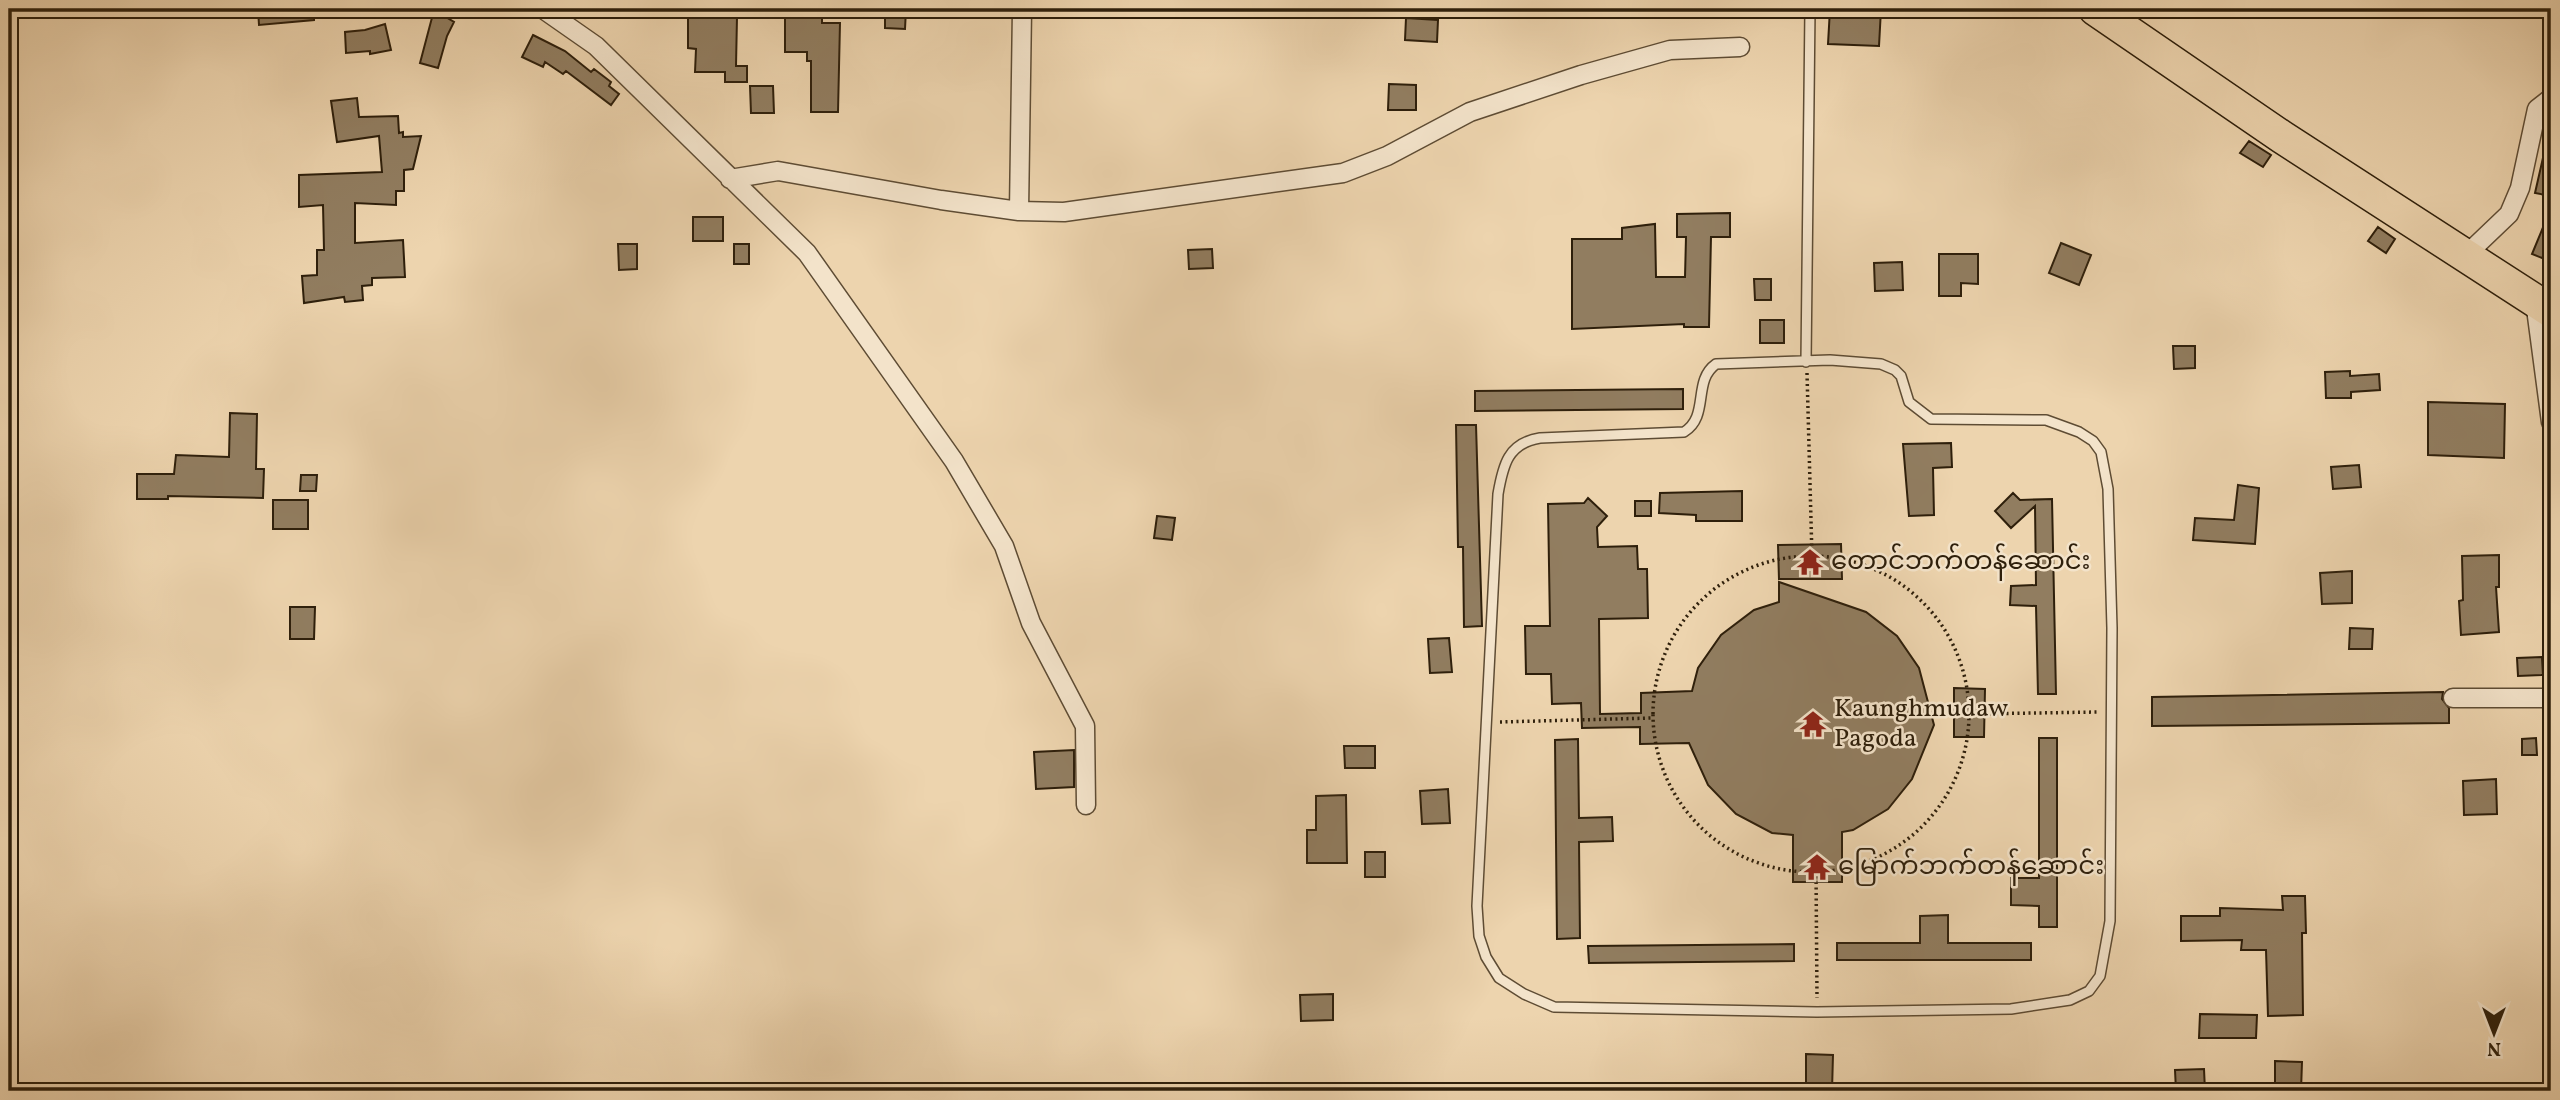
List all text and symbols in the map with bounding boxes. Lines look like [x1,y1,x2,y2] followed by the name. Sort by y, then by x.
[1831,543,2091,581] place label: တောင်ဘက်တန်ဆောင်း
[1795,547,1825,577] temple icon: တောင်ဘက်တန်ဆောင်း
[1834,691,2008,757] place label: Kaunghmudaw Pagoda
[1798,709,1828,739] temple icon: Kaunghmudaw Pagoda
[1838,848,2104,886] place label: မြောက်ဘက်တန်ဆောင်း
[1802,852,1832,882] temple icon: မြောက်ဘက်တန်ဆောင်း
[2458,998,2528,1068] north arrow
[2487,1035,2501,1061] text: N

